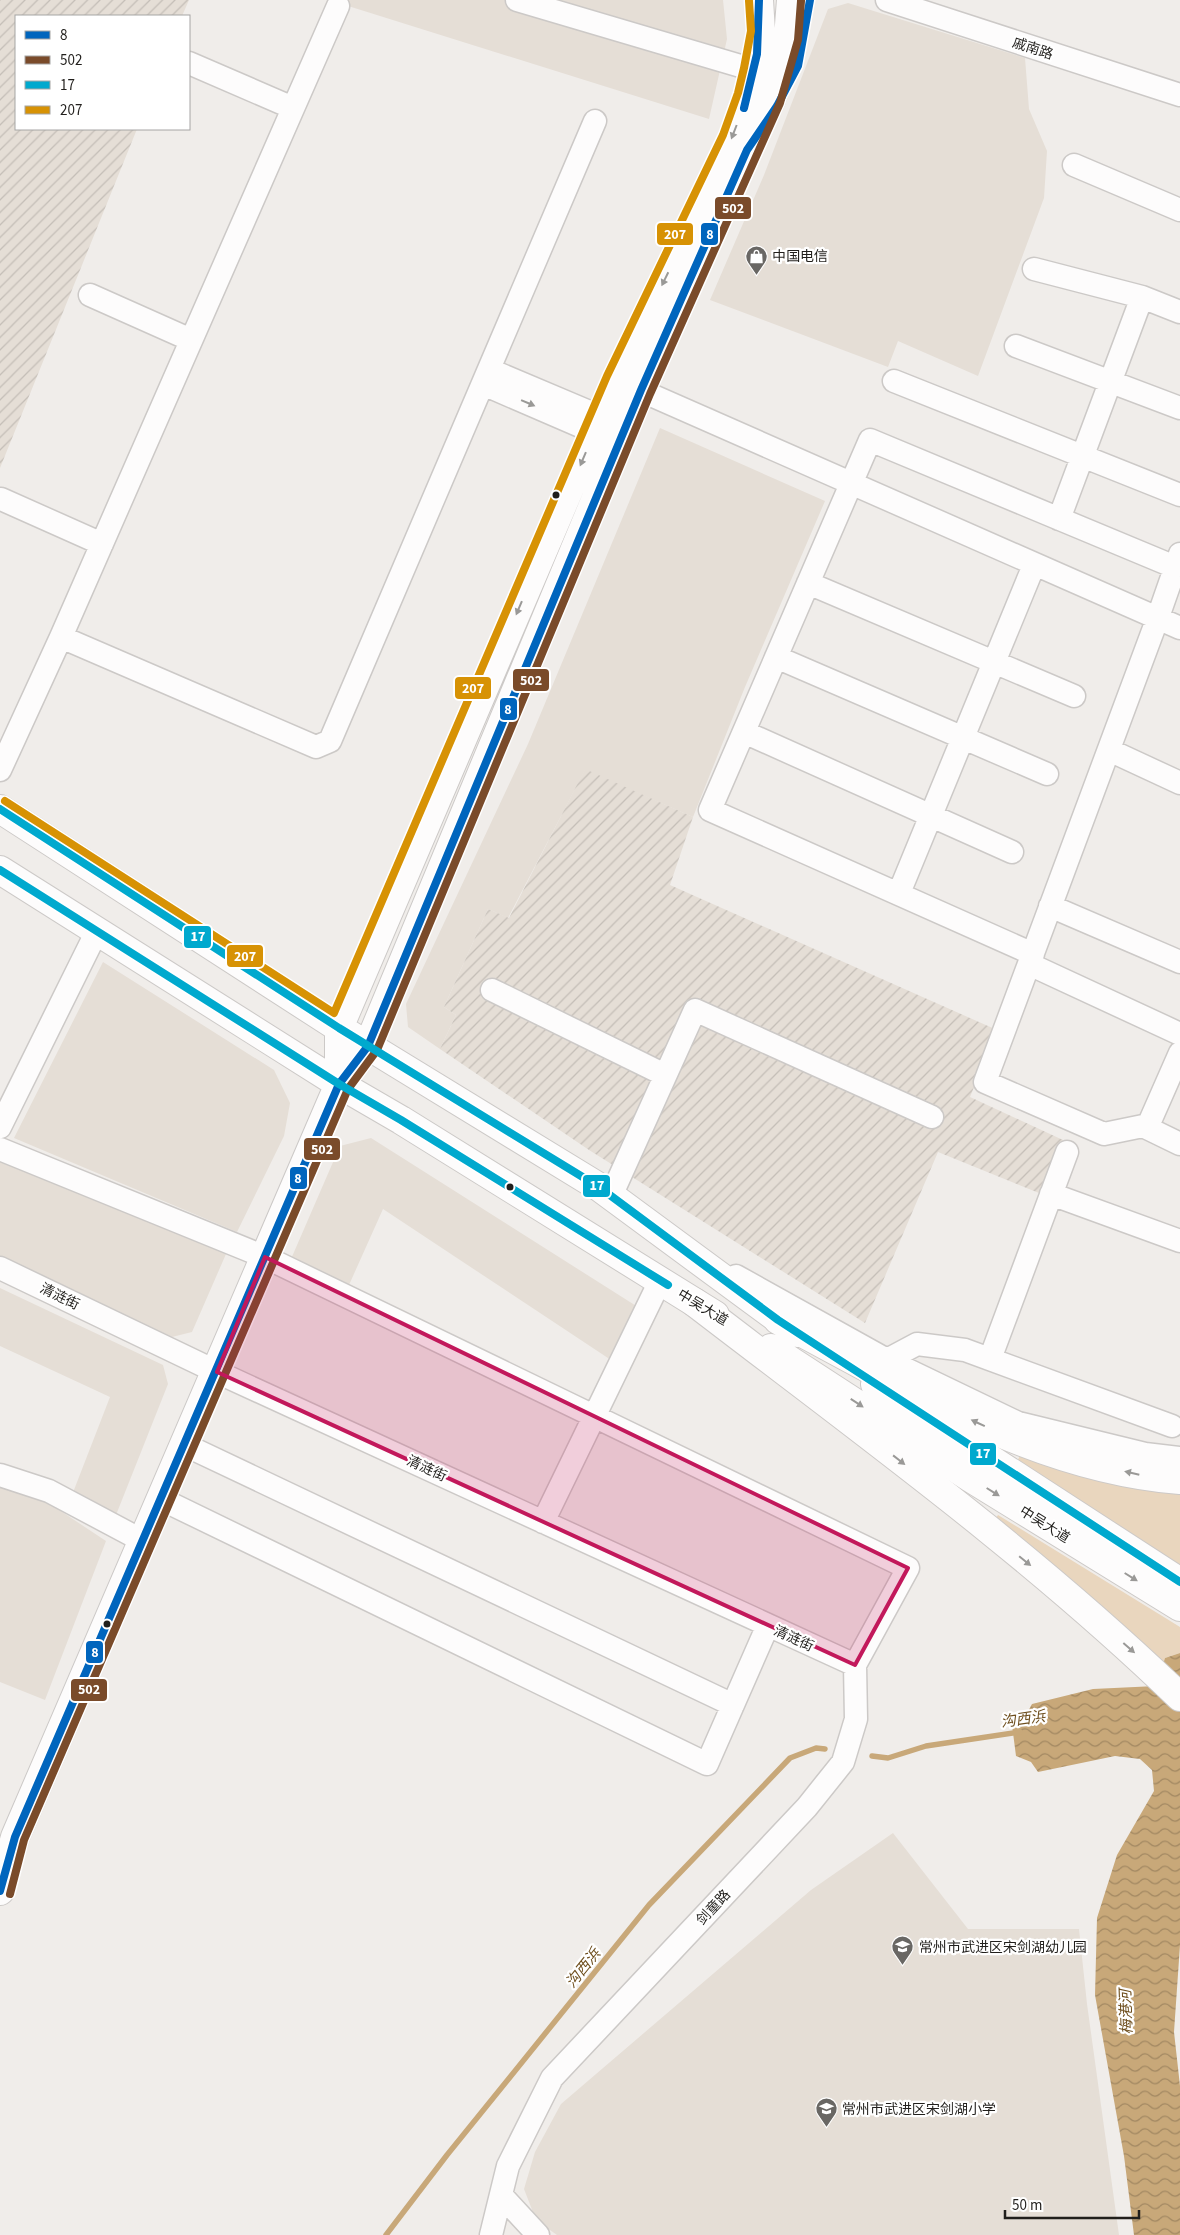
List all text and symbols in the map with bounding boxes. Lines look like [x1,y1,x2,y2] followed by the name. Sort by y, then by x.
[15,15,190,130] legend
[60,25,67,46] text: 8
[1010,33,1056,65] street label: 戚南路
[60,50,82,71] text: 502
[60,75,75,96] text: 17
[60,100,82,121] text: 207
[730,125,738,140] one-way arrow
[714,196,752,220] line badge: 502
[722,199,744,219] text: 502
[656,222,694,246] line badge: 207
[700,222,719,246] line badge: 8
[664,225,686,245] text: 207
[706,225,714,245] text: 8
[744,244,768,275] shop icon: 中国电信
[772,247,828,267] place label: 中国电信
[660,272,668,286] one-way arrow
[521,400,535,408] one-way arrow
[578,452,586,466] one-way arrow
[551,490,561,500] unlabelled marker
[514,601,522,615] one-way arrow
[512,668,550,692] line badge: 502
[520,671,542,691] text: 502
[454,676,492,700] line badge: 207
[462,679,484,699] text: 207
[499,697,518,721] line badge: 8
[504,700,512,720] text: 8
[183,925,212,949] line badge: 17
[191,927,205,947] text: 17
[226,944,264,968] line badge: 207
[234,947,256,967] text: 207
[303,1137,341,1161] line badge: 502
[311,1140,333,1160] text: 502
[289,1166,308,1190] line badge: 8
[294,1169,302,1189] text: 8
[582,1174,611,1198] line badge: 17
[590,1176,604,1196] text: 17
[505,1182,515,1192] unlabelled marker
[36,1279,83,1315] street label: 清涟街
[673,1285,732,1331] street label: 中吴大道
[850,1398,864,1408] one-way arrow
[971,1419,985,1427] one-way arrow
[969,1442,997,1466] line badge: 17
[976,1444,990,1464] text: 17
[403,1451,450,1487] street label: 清涟街
[892,1454,905,1465] one-way arrow
[1124,1469,1139,1477] one-way arrow
[987,1487,1000,1496] one-way arrow
[1015,1502,1074,1548] street label: 中吴大道
[1019,1556,1032,1567] one-way arrow
[1125,1572,1138,1582] one-way arrow
[102,1619,112,1629] unlabelled marker
[770,1621,817,1657] street label: 清涟街
[85,1640,104,1664] line badge: 8
[91,1643,99,1663] text: 8
[1122,1643,1135,1654] one-way arrow
[70,1678,108,1702] line badge: 502
[78,1680,100,1700] text: 502
[999,1706,1049,1733] water label: 沟西浜
[692,1886,735,1930] street label: 剑童路
[891,1935,915,1966] school or university icon: 常州市武进区宋剑湖幼儿园
[919,1938,1087,1958] place label: 常州市武进区宋剑湖幼儿园
[561,1943,607,1992] water label: 沟西浜
[1115,1986,1138,2035] water label: 梅港河
[814,2097,838,2128] school or university icon: 常州市武进区宋剑湖小学
[842,2100,996,2120] place label: 常州市武进区宋剑湖小学
[1005,2188,1139,2220] scale bar
[1012,2195,1042,2216] text: 50 m

